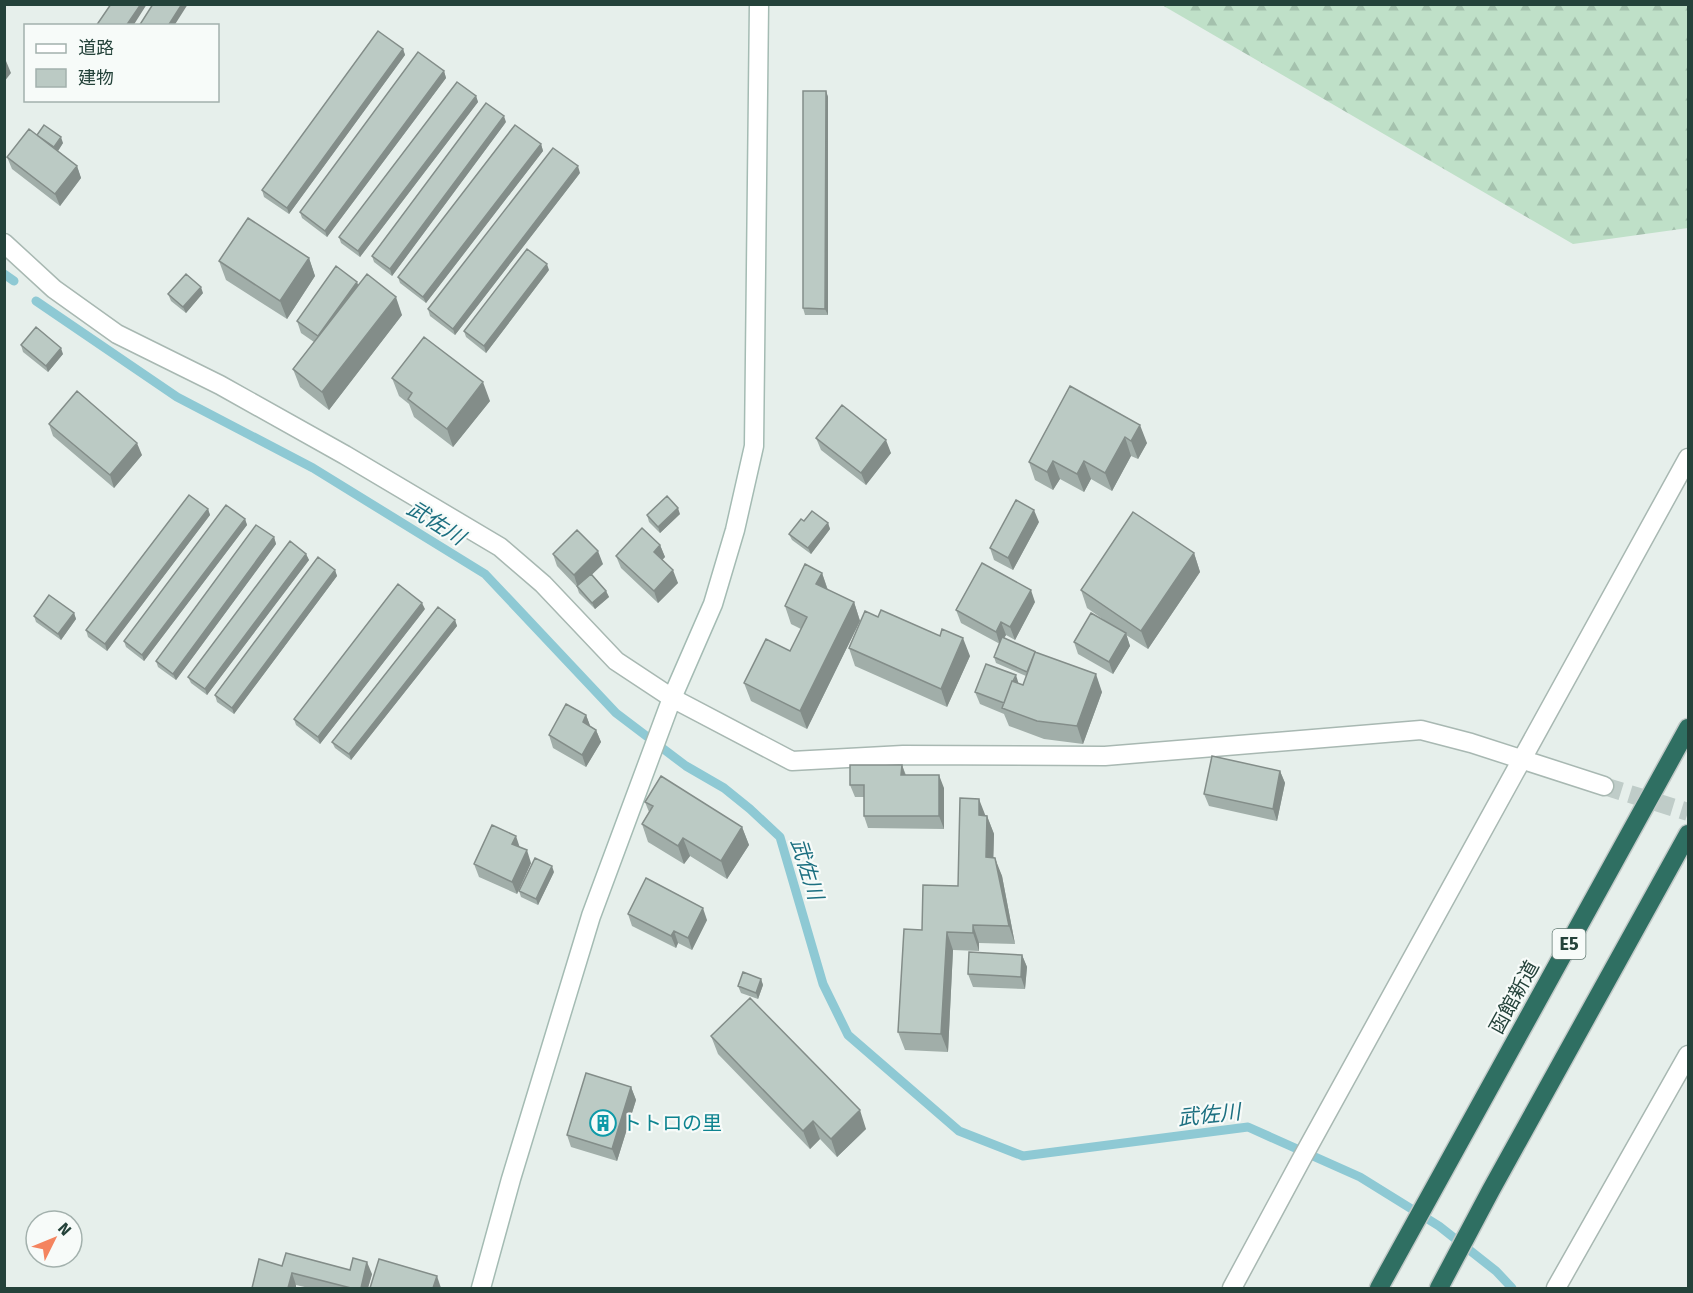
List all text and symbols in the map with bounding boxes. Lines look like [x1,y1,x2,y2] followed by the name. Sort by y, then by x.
[24,24,219,102] legend
[78,37,114,59] text: 道路
[78,67,114,89] text: 建物
[402,495,471,552] water label: 武佐川
[785,835,829,905] water label: 武佐川
[1552,929,1586,959] road number: E5
[1484,956,1544,1038] street label: 函館新道
[1176,1099,1244,1131] water label: 武佐川
[588,1108,618,1138] building icon: トトロの里
[622,1111,722,1135] place label: トトロの里
[24,1209,84,1269] north arrow
[54,1219,75,1239] text: N

